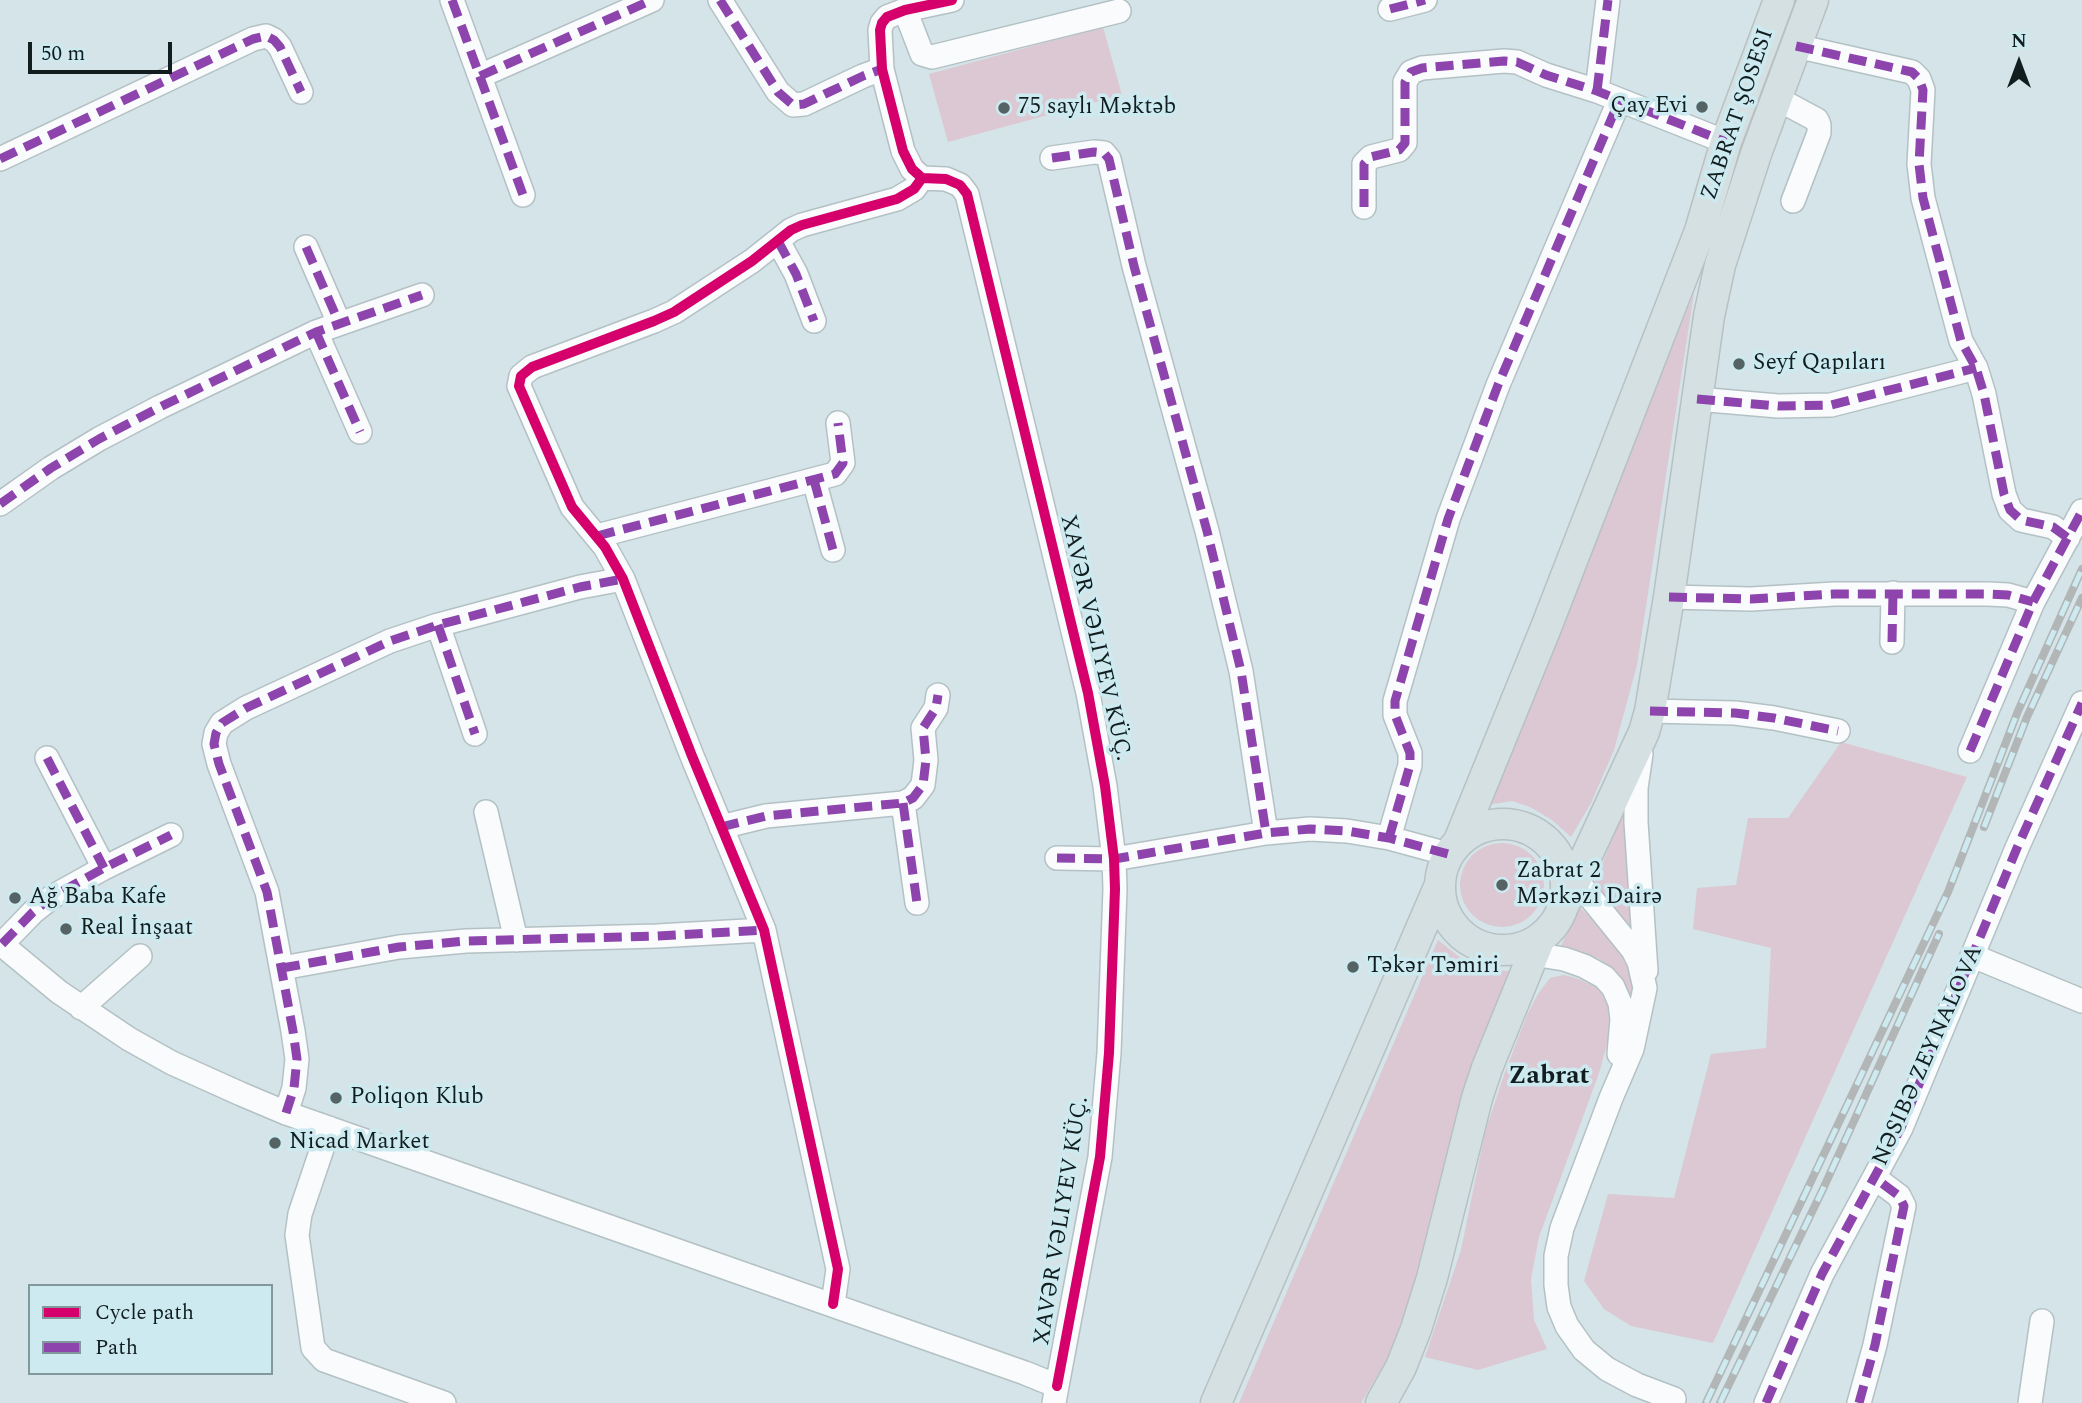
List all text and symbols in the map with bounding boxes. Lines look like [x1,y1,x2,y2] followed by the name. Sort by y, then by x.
[1697,26,1781,204] street label: ZABRAT ŞOSESI
[2011,27,2027,56] text: N
[32,28,175,72] scale bar
[1984,28,2054,98] north arrow
[41,38,85,70] text: 50 m
[1610,93,1688,121] place label: Çay Evi
[1018,94,1176,122] place label: 75 saylı Məktəb
[1694,99,1710,115] marker: Çay Evi
[996,100,1012,116] marker: 75 saylı Məktəb
[1753,350,1886,378] place label: Seyf Qapıları
[1731,356,1747,372] marker: Seyf Qapıları
[1052,512,1136,764] street label: XAVƏR VƏLIYEV KÜÇ.
[1516,858,1662,912] place label: Zabrat 2 Mərkəzi Dairə
[1494,877,1510,893] marker: Zabrat 2 Mərkəzi Dairə
[29,884,166,912] place label: Ağ Baba Kafe
[7,890,23,906] marker: Ağ Baba Kafe
[80,915,193,943] place label: Real İnşaat
[58,921,74,937] marker: Real İnşaat
[1868,942,1990,1170] street label: NƏSIBƏ ZEYNALOVA
[1367,953,1500,981] place label: Təkər Təmiri
[1345,959,1361,975] marker: Təkər Təmiri
[1508,1062,1590,1094] district label: Zabrat
[350,1084,484,1112] place label: Poliqon Klub
[328,1090,344,1106] marker: Poliqon Klub
[1030,1095,1096,1347] street label: XAVƏR VƏLIYEV KÜÇ.
[289,1129,430,1157] place label: Nicad Market
[267,1135,283,1151] marker: Nicad Market
[28,1284,273,1375] legend
[95,1297,194,1329] text: Cycle path
[95,1332,138,1364] text: Path

